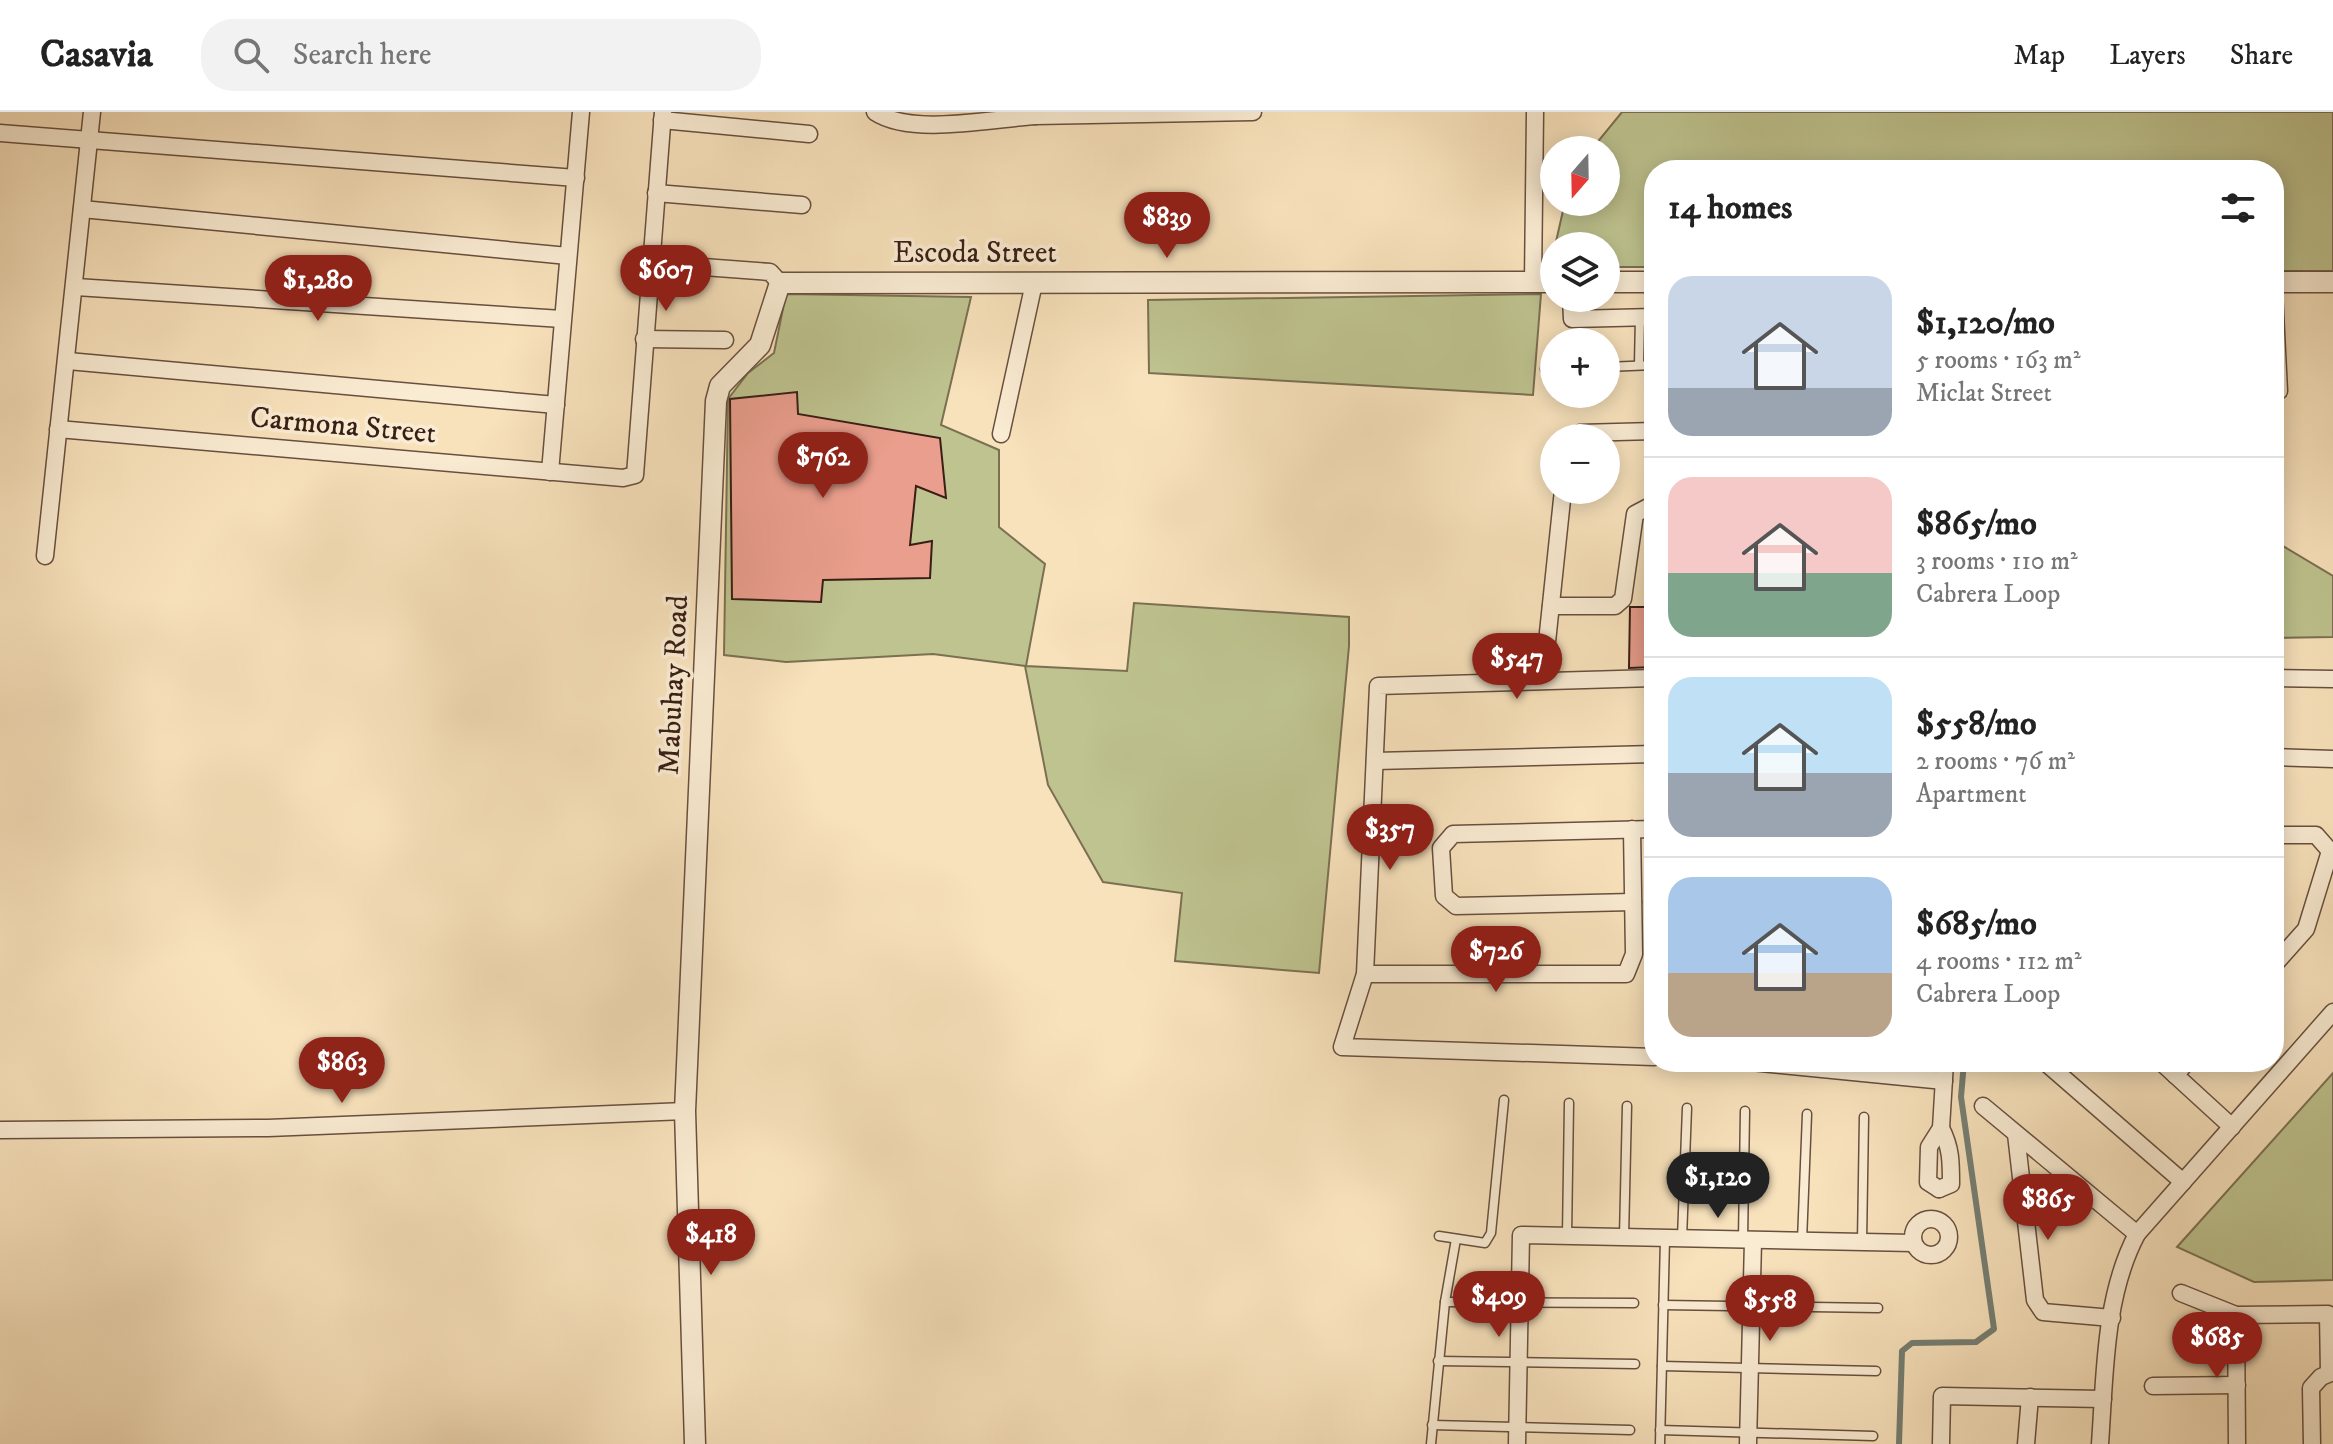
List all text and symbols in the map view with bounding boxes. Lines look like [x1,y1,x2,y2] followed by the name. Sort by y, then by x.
[201,19,761,91] search box
[40,31,153,79] text: Casavia
[229,33,273,77] icon: search
[293,37,431,74] text: Search here
[2014,38,2065,73] text: Map
[2109,38,2186,73] text: Layers
[2230,38,2293,73] text: Share
[1540,136,1620,216] north arrow
[1540,136,1620,504] map controls
[2216,186,2260,230] icon: filters
[1668,187,1792,229] text: 14 homes
[1120,192,1214,260] pin: $839
[1142,201,1192,234] text: $839
[1540,232,1620,312] button: layers
[893,235,1057,272] street label: Escoda Street
[619,245,713,313] pin: $607
[638,254,694,287] text: $607
[253,255,383,323] pin: $1,280
[283,264,353,297] text: $1,280
[1916,302,2055,344] text: $1,120/mo
[1732,308,1828,404] icon: home
[1540,328,1620,408] button: +
[1916,344,2081,377] text: 5 rooms · 163 m²
[1916,377,2052,410] text: Miclat Street
[248,399,438,453] street label: Carmona Street
[1540,424,1620,504] button: −
[776,432,870,500] pin: $762
[796,441,850,474] text: $762
[1916,503,2037,545] text: $865/mo
[1732,509,1828,605] icon: home
[1916,545,2078,578] text: 3 rooms · 110 m²
[1916,578,2060,611] text: Cabrera Loop
[651,594,697,776] street label: Mabuhay Road
[1470,633,1564,701] pin: $547
[1490,642,1544,675] text: $547
[1916,703,2036,745] text: $558/mo
[1732,709,1828,805] icon: home
[1916,745,2075,778] text: 2 rooms · 76 m²
[1916,778,2027,811] text: Apartment
[1343,804,1437,872] pin: $357
[1365,813,1415,846] text: $357
[1916,903,2037,945] text: $685/mo
[1732,909,1828,1005] icon: home
[1449,926,1543,994] pin: $726
[1469,935,1523,968] text: $726
[1916,945,2082,978] text: 4 rooms · 112 m²
[1916,978,2060,1011] text: Cabrera Loop
[295,1037,389,1105] pin: $863
[317,1046,367,1079] text: $863
[1653,1152,1783,1220] pin: $1,120
[1684,1161,1752,1194] text: $1,120
[2001,1174,2095,1242] pin: $865
[2021,1183,2075,1216] text: $865
[664,1209,758,1277] pin: $418
[685,1218,737,1251] text: $418
[1452,1271,1546,1339] pin: $409
[1723,1275,1817,1343] pin: $558
[1471,1280,1527,1313] text: $409
[1744,1284,1796,1317] text: $558
[2170,1312,2264,1380] pin: $685
[2190,1321,2244,1354] text: $685

